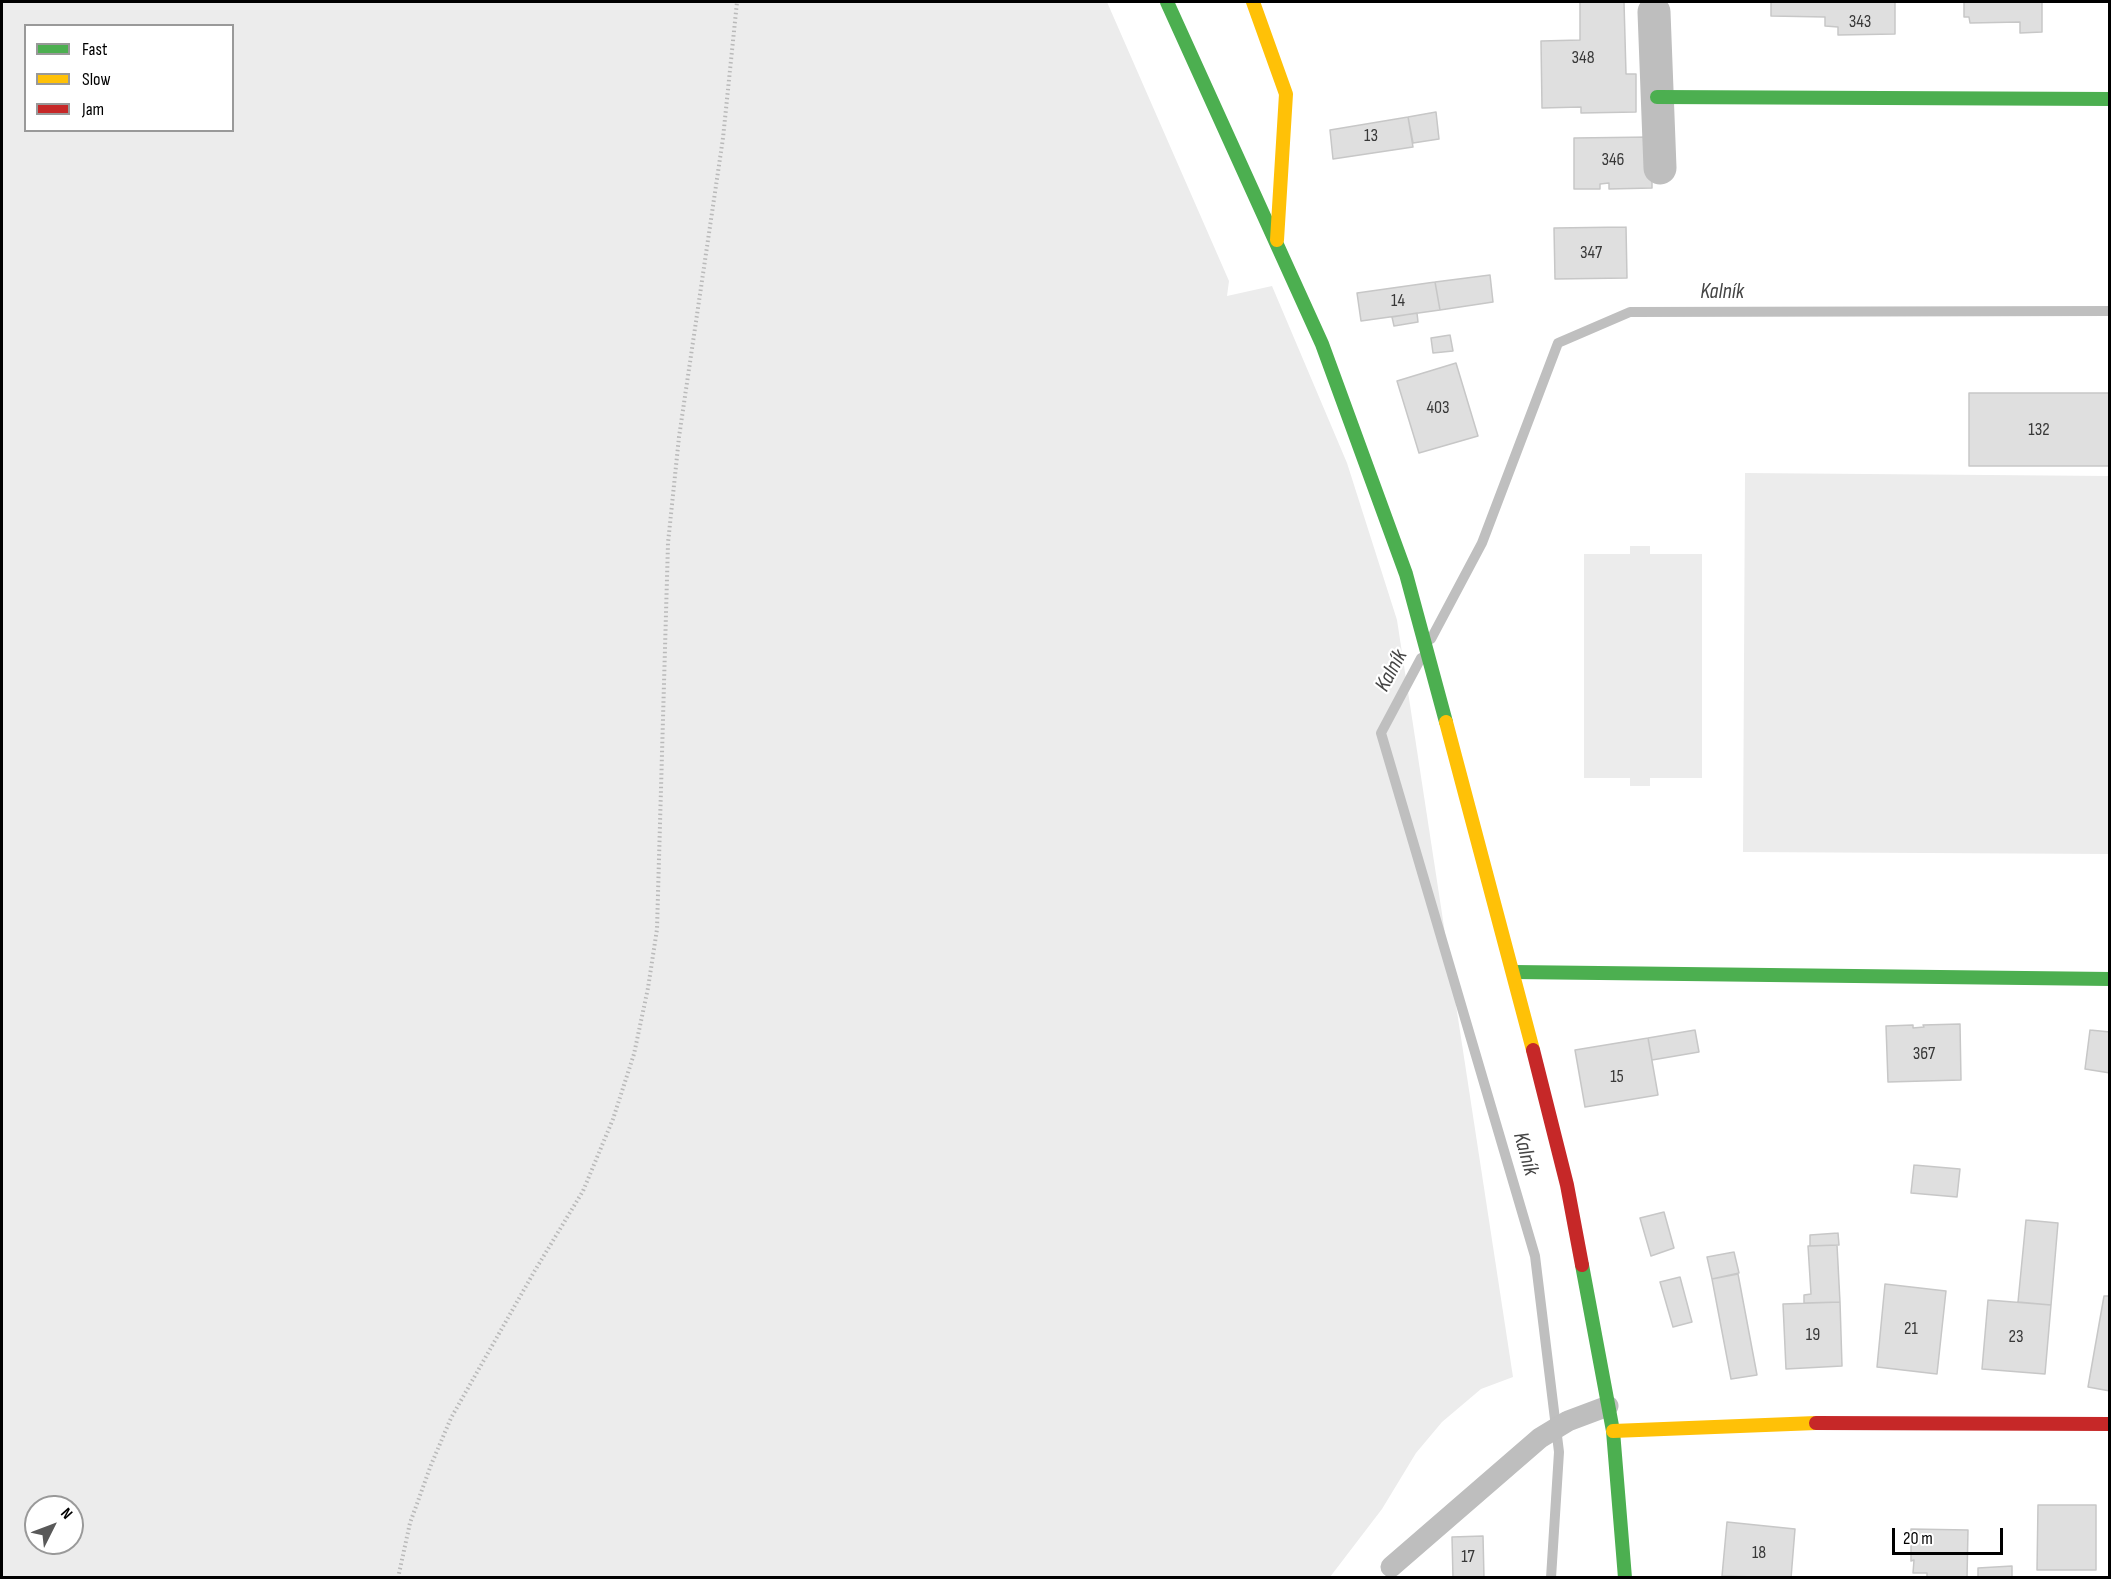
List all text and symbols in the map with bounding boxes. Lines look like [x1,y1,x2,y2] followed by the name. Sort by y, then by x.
[1849,11,1871,33] house number: 343
[24,24,234,132] legend
[82,39,107,60] text: Fast
[1571,47,1595,69] house number: 348
[82,69,111,90] text: Slow
[82,99,104,120] text: Jam
[1364,125,1378,147] house number: 13
[1602,149,1624,171] house number: 346
[1580,242,1602,264] house number: 347
[1700,279,1744,305] water label: Kalník
[1391,290,1405,312] house number: 14
[1426,397,1450,419] house number: 403
[2028,419,2050,441] house number: 132
[1370,646,1414,696] water label: Kalník
[1913,1043,1935,1065] house number: 367
[1610,1066,1624,1088] house number: 15
[1506,1129,1544,1179] water label: Kalník
[1904,1318,1918,1340] house number: 21
[1806,1324,1820,1346] house number: 19
[2009,1326,2023,1348] house number: 23
[24,1495,84,1555] north arrow
[56,1504,76,1523] text: N
[1895,1516,2006,1554] scale bar
[1903,1528,1933,1549] text: 20 m
[1752,1542,1766,1564] house number: 18
[1461,1546,1475,1568] house number: 17

